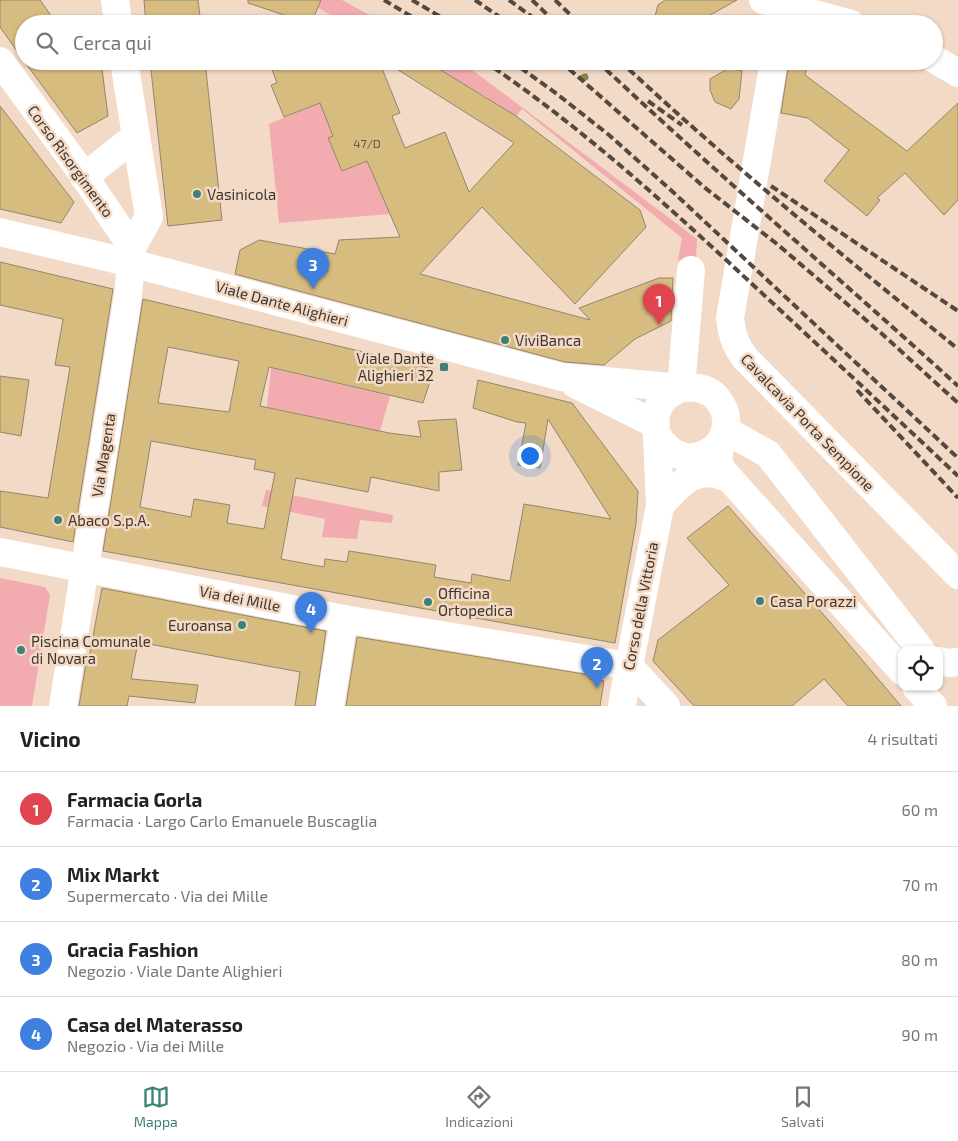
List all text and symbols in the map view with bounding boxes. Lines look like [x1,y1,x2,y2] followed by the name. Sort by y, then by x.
[15,15,943,70] search box
[33,29,61,57] icon: search
[73,31,152,54] text: Cerca qui
[24,102,118,220] street label: Corso Risorgimento
[353,136,381,150] house number: 47/D
[207,185,276,203] place label: Vasinicola
[191,188,203,200] marker: Vasinicola
[297,248,329,289] pin: 3
[214,277,350,329] street label: Viale Dante Alighieri
[643,284,675,325] pin: 1
[515,331,581,349] place label: ViviBanca
[499,334,511,346] marker: ViviBanca
[356,349,434,384] place label: Viale Dante Alighieri 32
[738,350,878,494] street label: Cavalcavia Porta Sempione
[438,361,450,373] marker: Viale Dante Alighieri 32
[87,412,119,498] street label: Via Magenta
[517,443,543,469] your location
[68,511,150,529] place label: Abaco S.p.A.
[52,514,64,526] marker: Abaco S.p.A.
[619,540,661,672] street label: Corso della Vittoria
[198,581,282,615] street label: Via dei Mille
[438,584,513,619] place label: Officina Ortopedica
[295,592,327,633] pin: 4
[770,592,857,610] place label: Casa Porazzi
[754,595,766,607] marker: Casa Porazzi
[422,596,434,608] marker: Officina Ortopedica
[168,616,232,634] place label: Euroansa
[236,619,248,631] marker: Euroansa
[31,632,151,667] place label: Piscina Comunale di Novara
[15,644,27,656] marker: Piscina Comunale di Novara
[898,646,943,691] map controls
[898,646,943,691] button: locate
[581,647,613,688] pin: 2
[20,726,81,751] text: Vicino
[867,729,938,748] text: 4 risultati
[67,788,202,811] text: Farmacia Gorla
[33,800,39,819] text: 1
[902,800,938,819] text: 60 m
[67,811,377,830] text: Farmacia · Largo Carlo Emanuele Buscaglia
[67,863,159,886] text: Mix Markt
[31,875,41,894] text: 2
[903,875,938,894] text: 70 m
[67,886,268,905] text: Supermercato · Via dei Mille
[67,938,198,961] text: Gracia Fashion
[31,950,41,969] text: 3
[901,950,938,969] text: 80 m
[67,961,282,980] text: Negozio · Viale Dante Alighieri
[67,1013,243,1036] text: Casa del Materasso
[31,1025,41,1044] text: 4
[902,1025,938,1044] text: 90 m
[67,1036,224,1055] text: Negozio · Via dei Mille
[134,1083,178,1130] tab: Mappa
[445,1083,513,1130] tab: Indicazioni
[781,1083,824,1130] tab: Salvati

